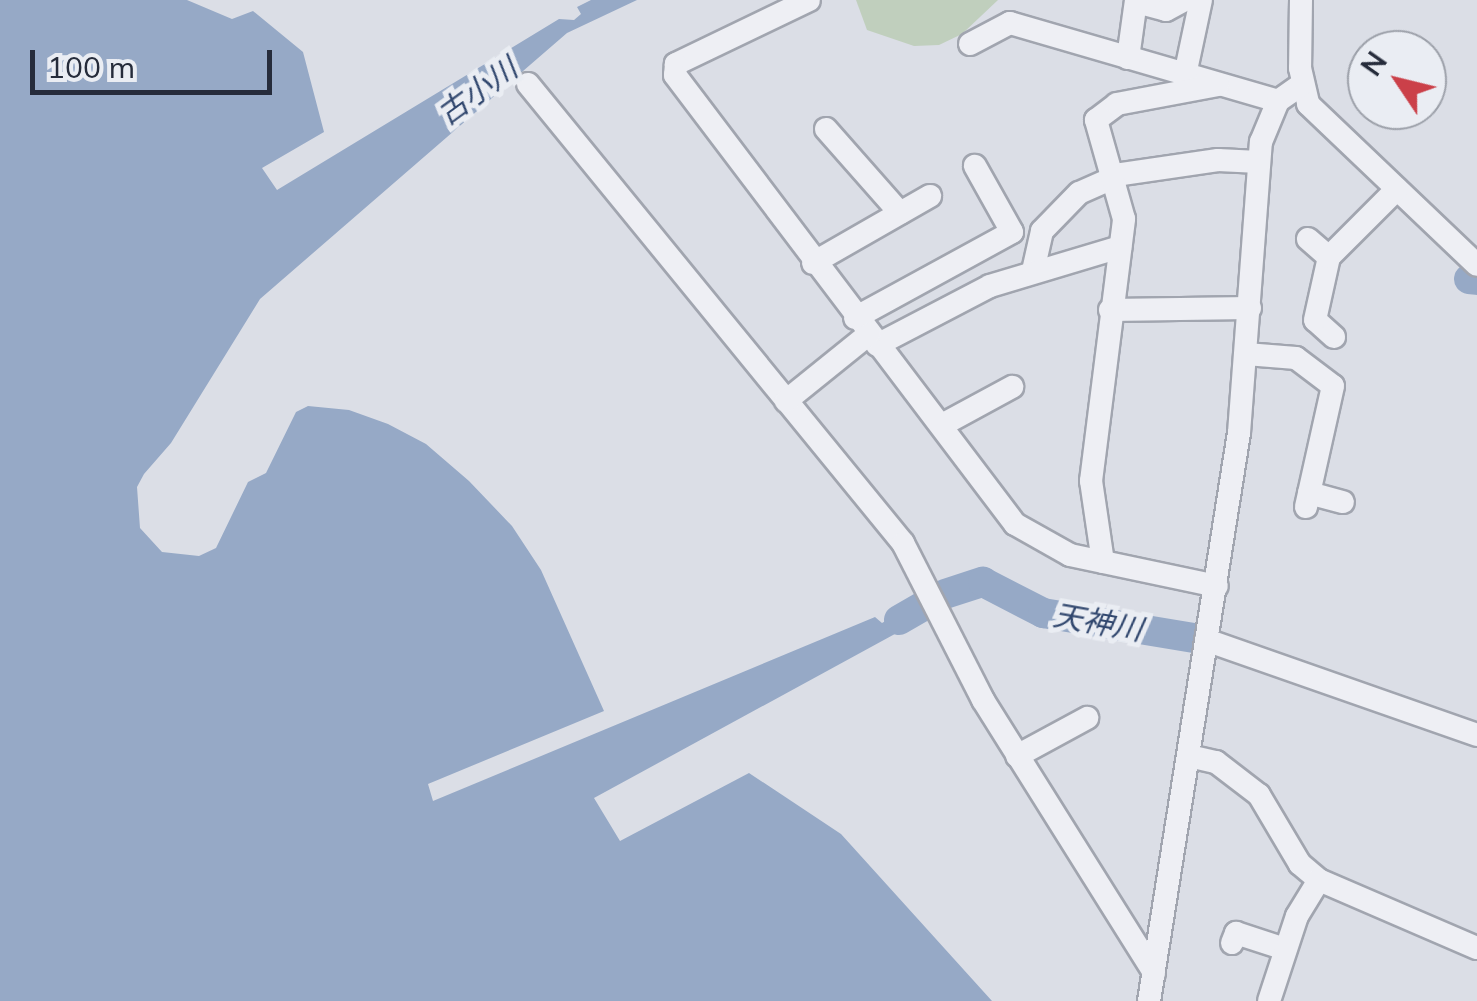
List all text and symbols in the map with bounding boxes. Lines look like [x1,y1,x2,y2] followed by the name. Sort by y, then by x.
[35,30,278,92] scale bar
[1347,30,1447,130] north arrow
[1353,45,1394,82] text: N
[47,48,135,86] text: 100 m
[430,50,524,132] water label: 古小川
[1051,596,1145,648] water label: 天神川

